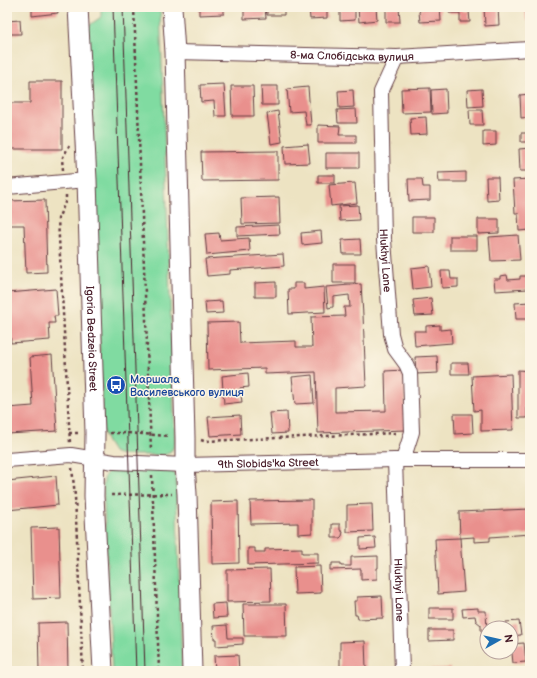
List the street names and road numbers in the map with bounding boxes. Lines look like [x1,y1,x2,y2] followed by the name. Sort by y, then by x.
[290,48,414,64] street label: 8-ма Слобідська вулиця
[377,229,394,293] street label: Hlukhyi Lane
[84,286,100,392] street label: Igoria Bedzeia Street
[218,455,319,471] street label: 9th Slobids'ka Street
[392,558,407,622] street label: Hlukhyi Lane

